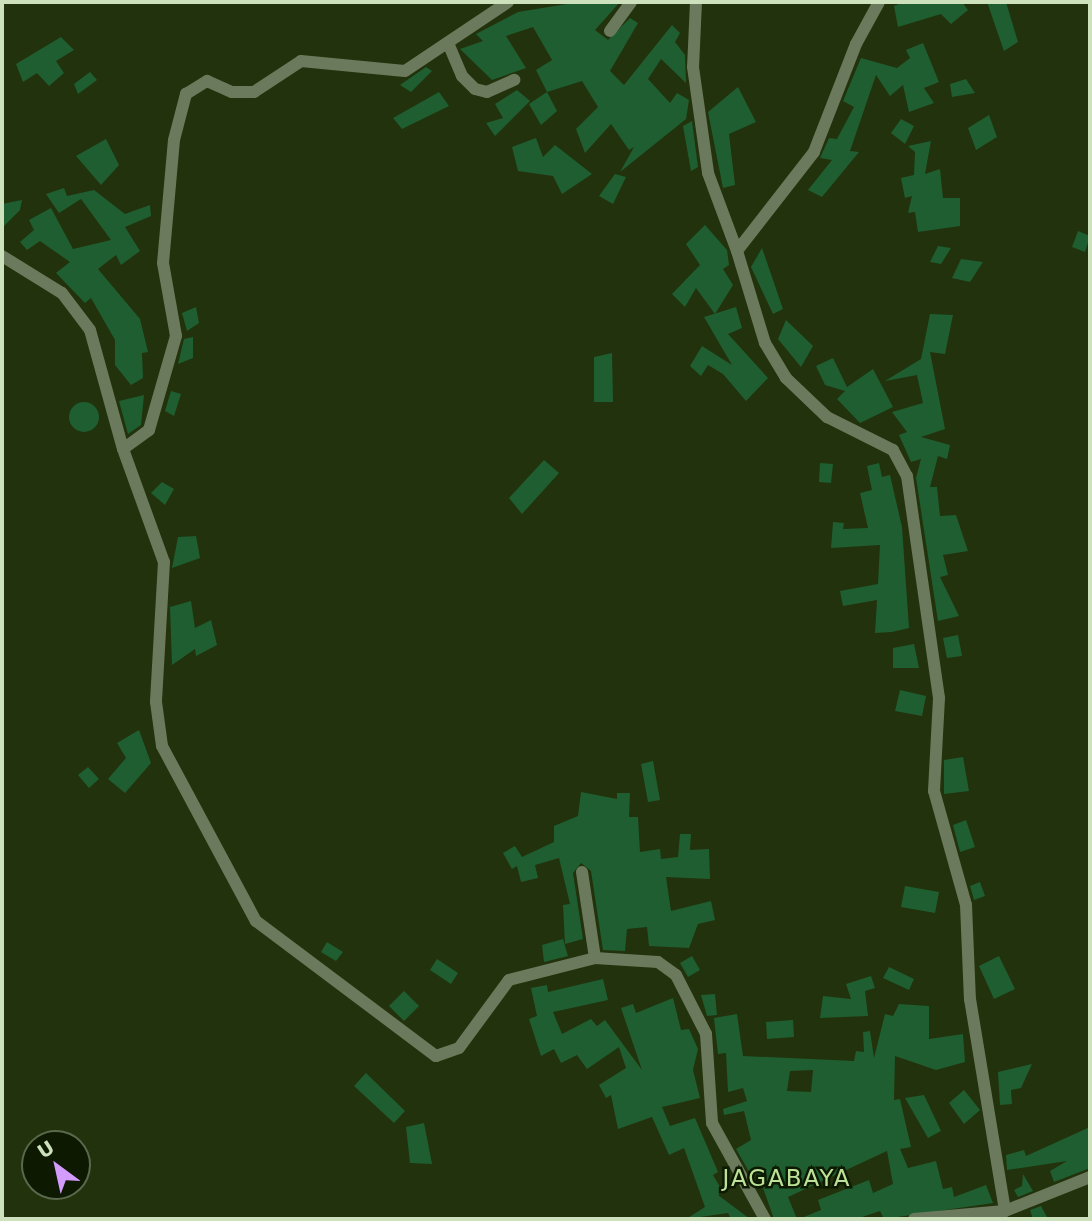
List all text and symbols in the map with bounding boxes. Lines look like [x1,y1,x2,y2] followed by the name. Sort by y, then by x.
[21,1130,91,1200] north arrow
[33,1136,58,1162] text: U
[724,1164,850,1192] district label: JAGABAYA

